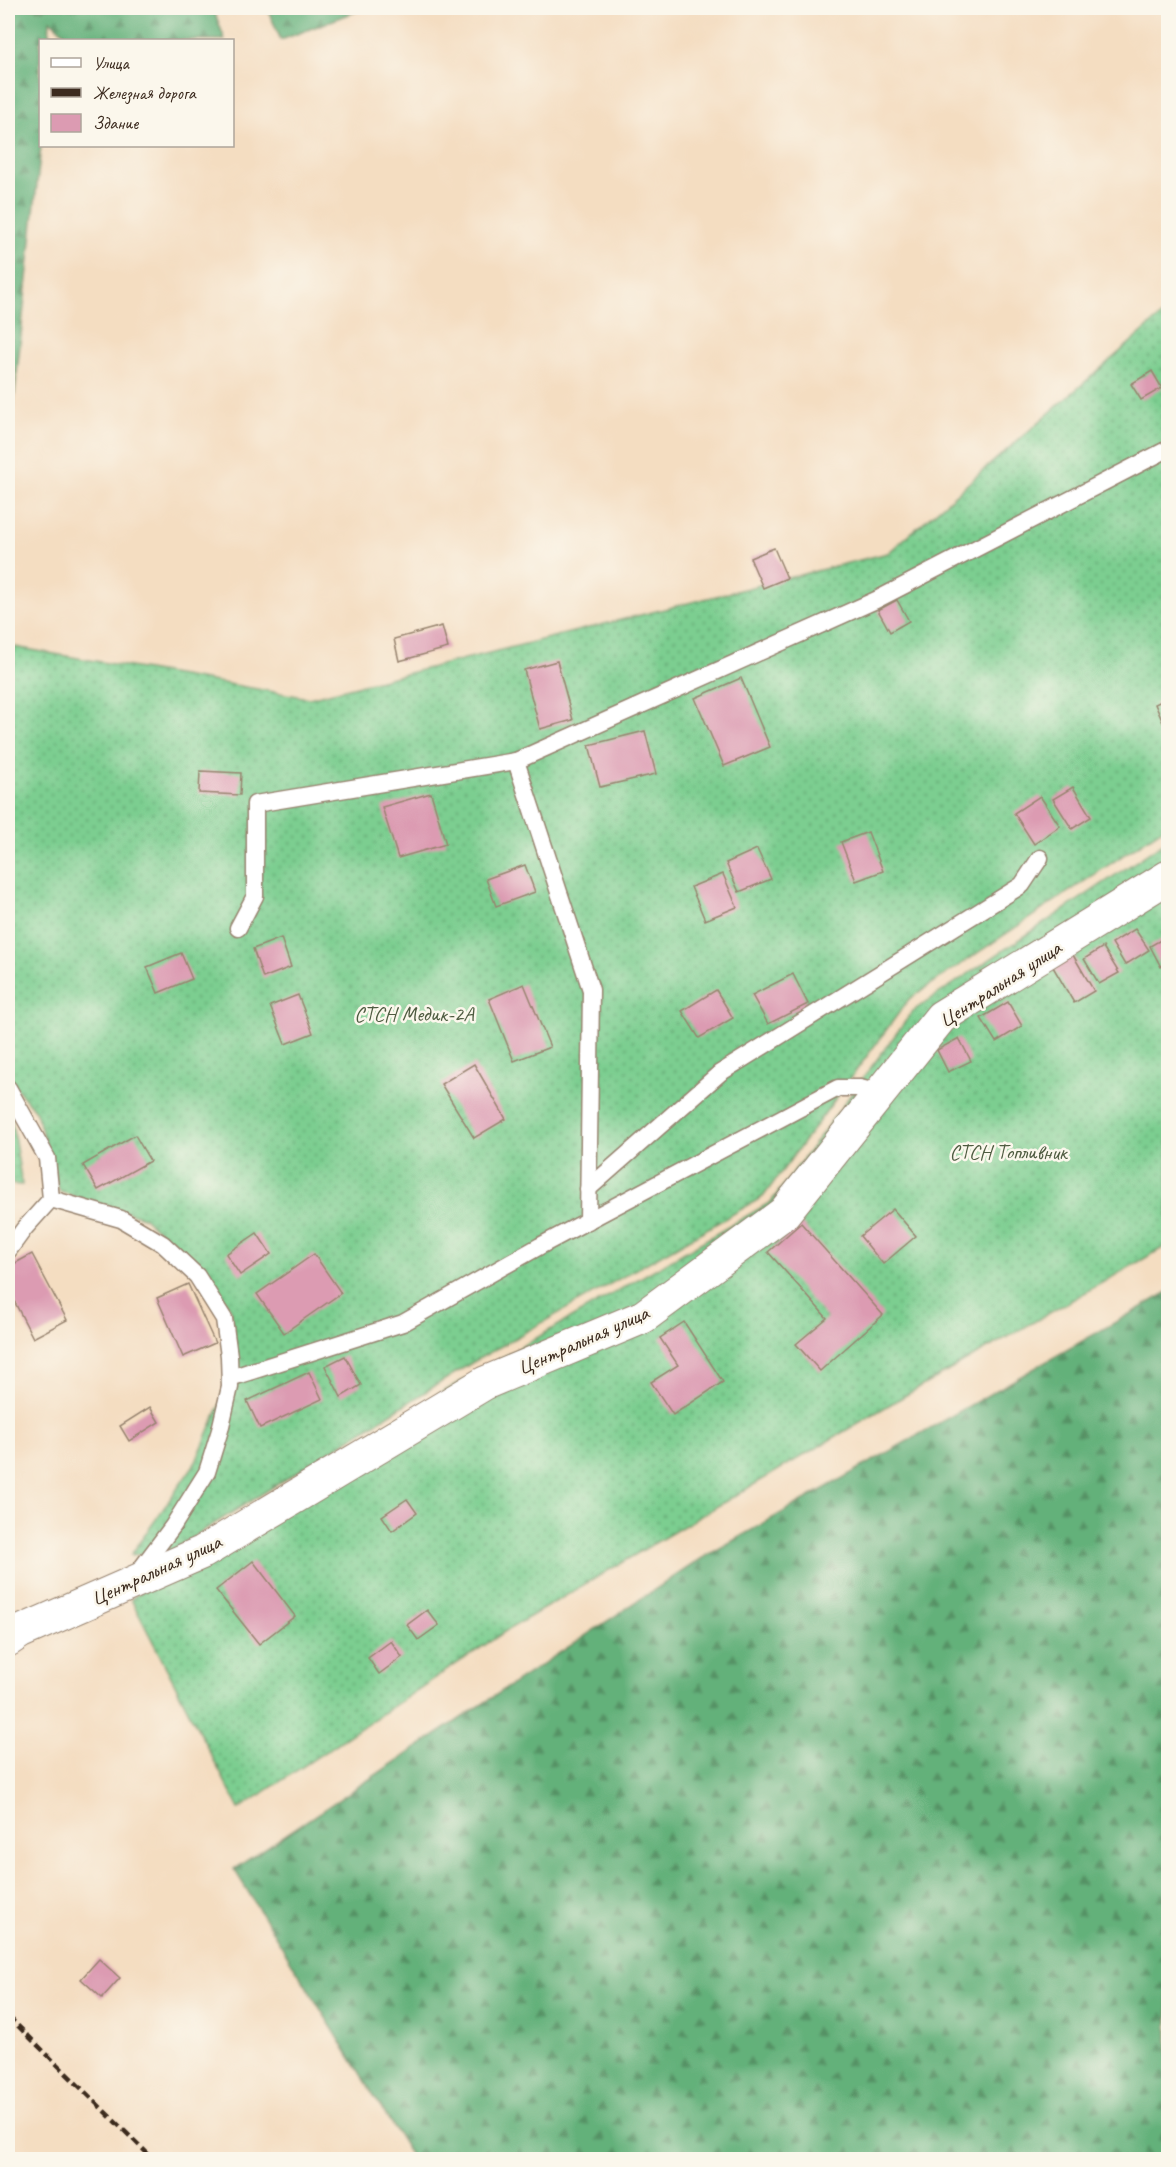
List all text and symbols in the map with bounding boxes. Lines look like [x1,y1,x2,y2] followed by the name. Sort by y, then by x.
[39,39,234,147] legend
[93,52,130,74] text: Улица
[93,82,197,105] text: Железная дорога
[93,112,139,134] text: Здание
[934,934,1068,1033] street label: Центральная улица
[354,1001,475,1027] park label: СТСН Медик-2А
[949,1139,1069,1165] park label: СТСН Топливник
[513,1299,654,1380] street label: Центральная улица
[87,1528,227,1612] street label: Центральная улица

